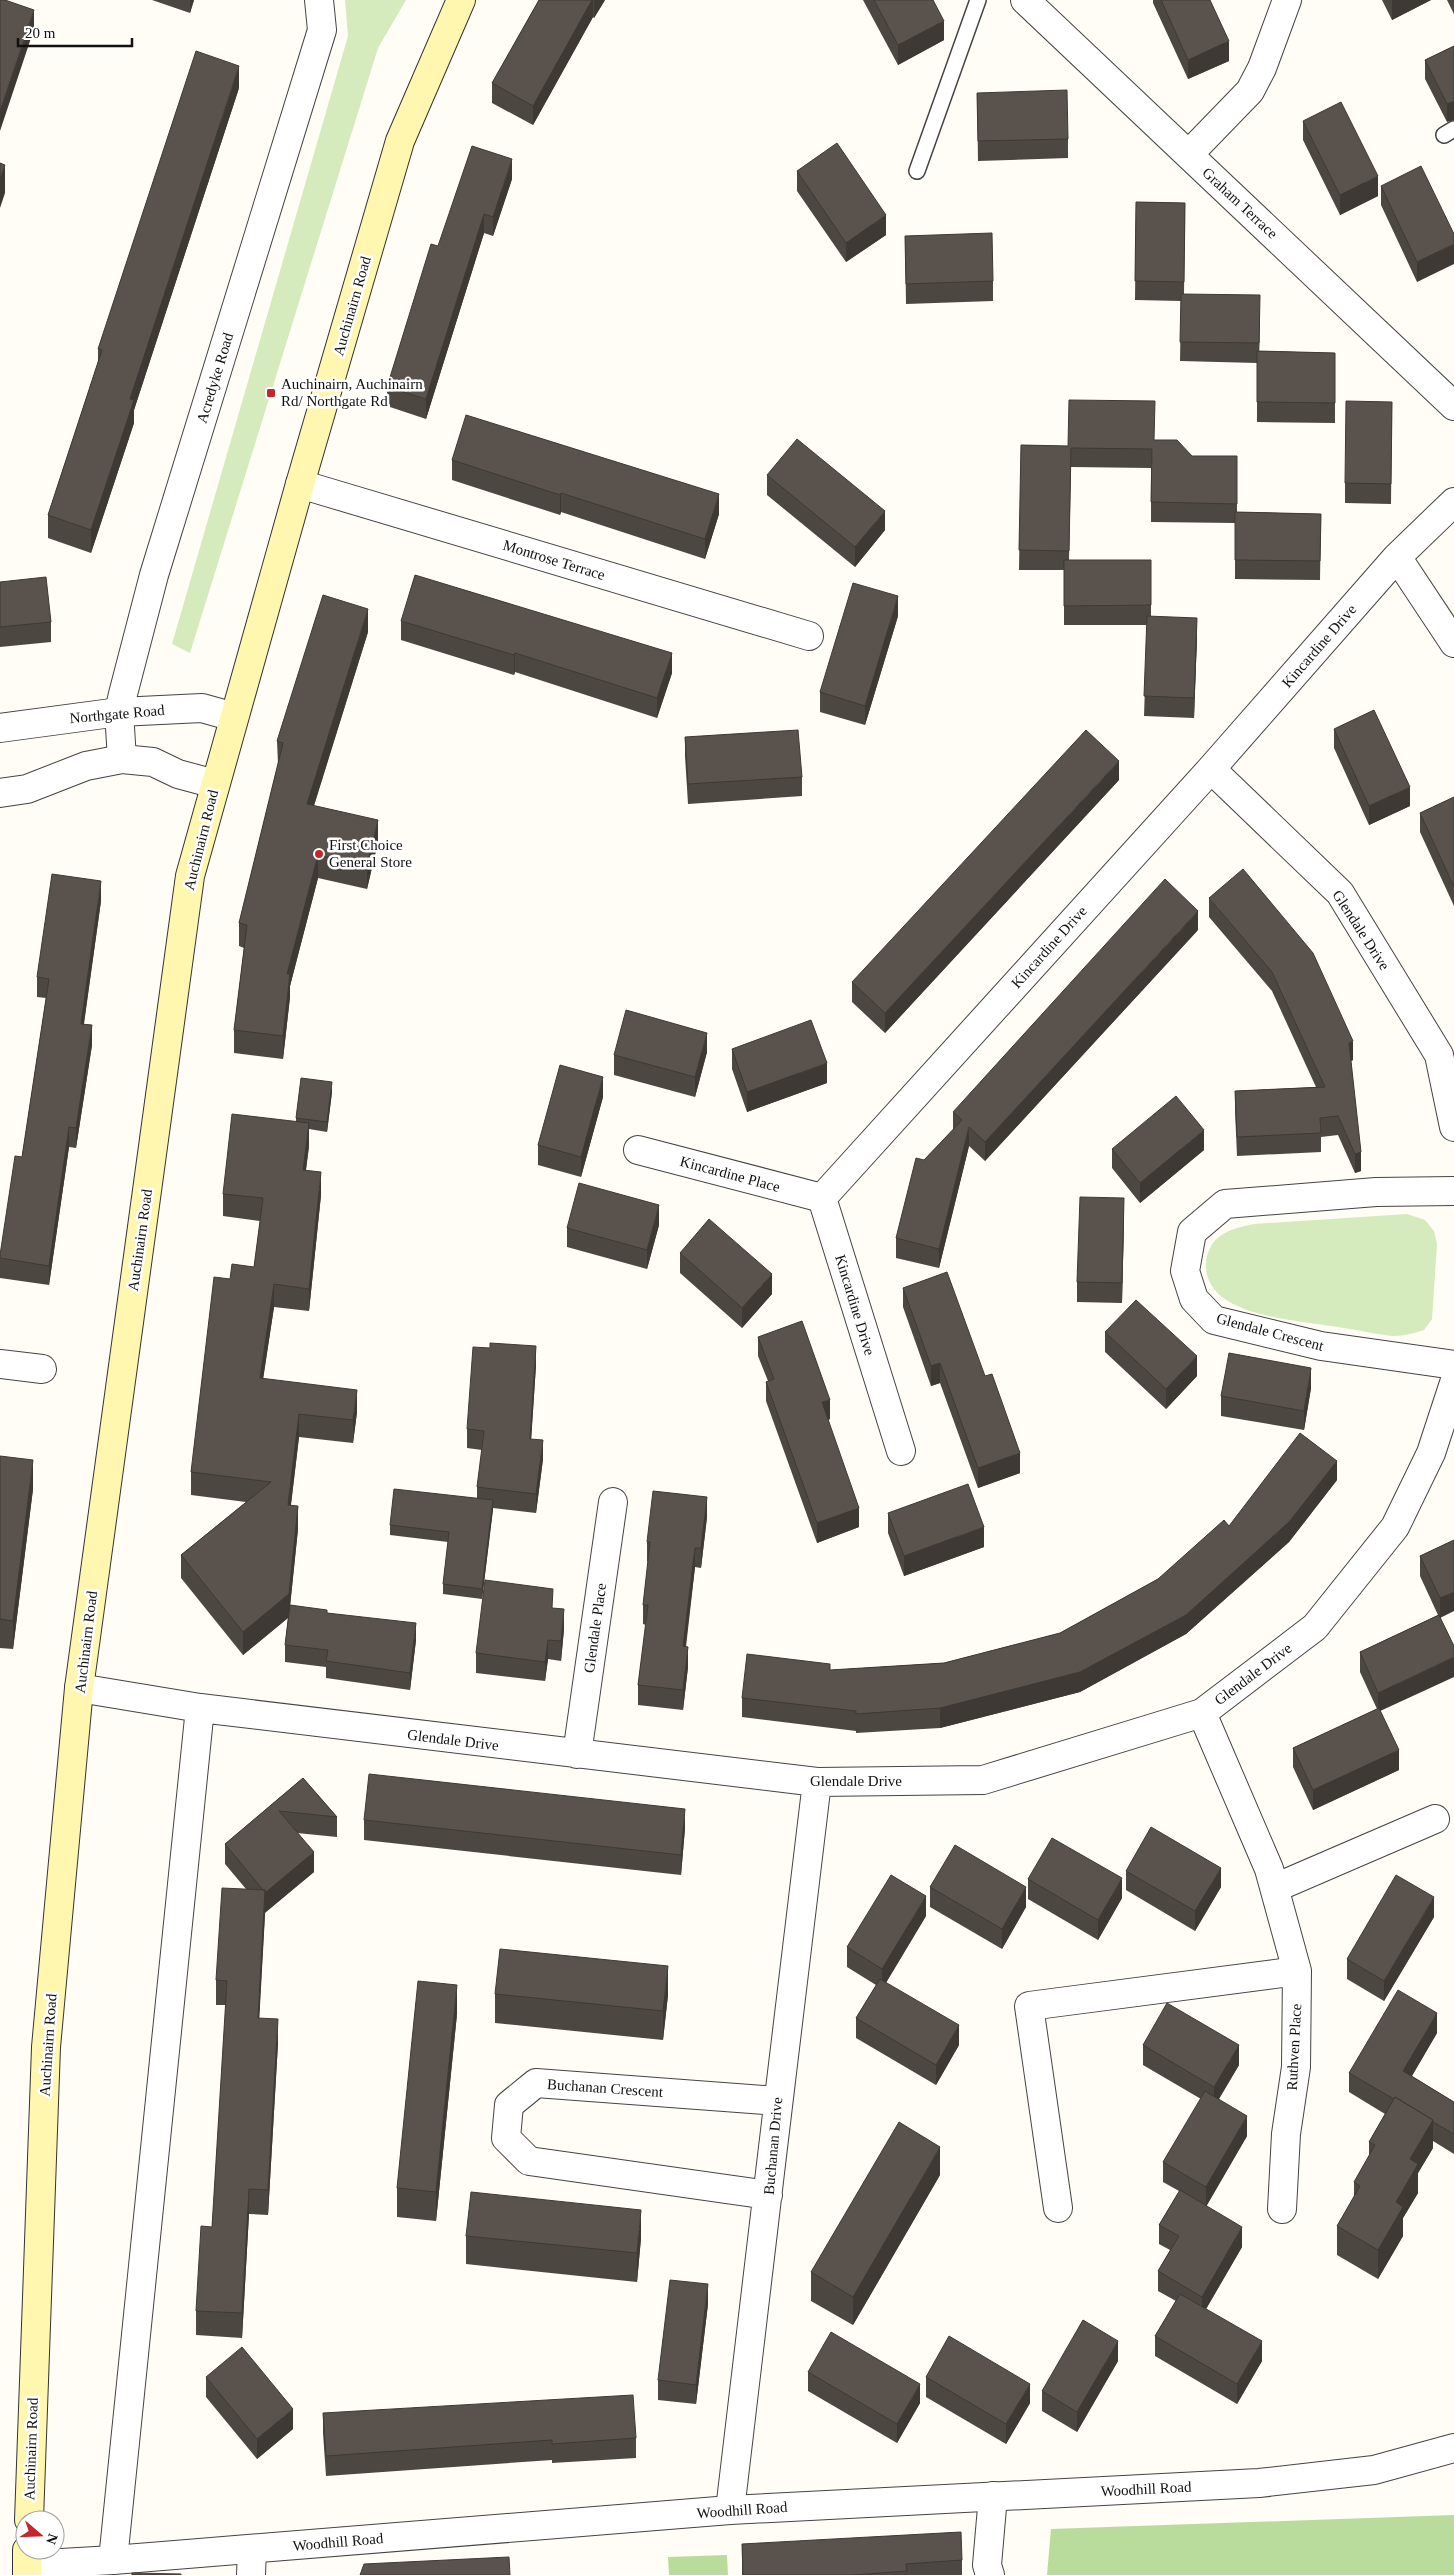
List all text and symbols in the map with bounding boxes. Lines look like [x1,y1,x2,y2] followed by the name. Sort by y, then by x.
[18,15,131,47] scale bar
[25,25,56,41] text: 20 m
[1199,164,1281,242] street label: Graham Terrace
[330,254,374,358] street label: Auchinairn Road
[194,330,236,425] street label: Acredyke Road
[281,376,423,409] place label: Auchinairn, Auchinairn Rd/ Northgate Rd
[265,387,277,399] marker: Auchinairn, Auchinairn Rd/ Northgate Rd
[501,537,607,583] street label: Montrose Terrace
[1279,601,1360,691] street label: Kincardine Drive
[69,702,166,726] street label: Northgate Road
[181,788,221,892] street label: Auchinairn Road
[329,837,412,870] place label: First Choice General Store
[313,848,325,860] marker: First Choice General Store
[1329,887,1393,973] street label: Glendale Drive
[1008,903,1090,991] street label: Kincardine Drive
[678,1153,782,1195] street label: Kincardine Place
[125,1187,155,1292] street label: Auchinairn Road
[832,1253,878,1358] street label: Kincardine Drive
[1215,1310,1326,1354] street label: Glendale Crescent
[581,1582,609,1674] street label: Glendale Place
[72,1589,100,1694] street label: Auchinairn Road
[1211,1640,1295,1708] street label: Glendale Drive
[406,1726,500,1754] street label: Glendale Drive
[810,1773,902,1789] street label: Glendale Drive
[36,1993,60,2097] street label: Auchinairn Road
[1284,2003,1304,2091] street label: Ruthven Place
[546,2076,664,2100] street label: Buchanan Crescent
[761,2096,785,2195] street label: Buchanan Drive
[21,2397,41,2501] street label: Auchinairn Road
[1100,2479,1192,2499] street label: Woodhill Road
[696,2499,788,2521] street label: Woodhill Road
[15,2510,65,2560] north arrow
[292,2530,384,2554] street label: Woodhill Road
[43,2532,61,2546] text: N

